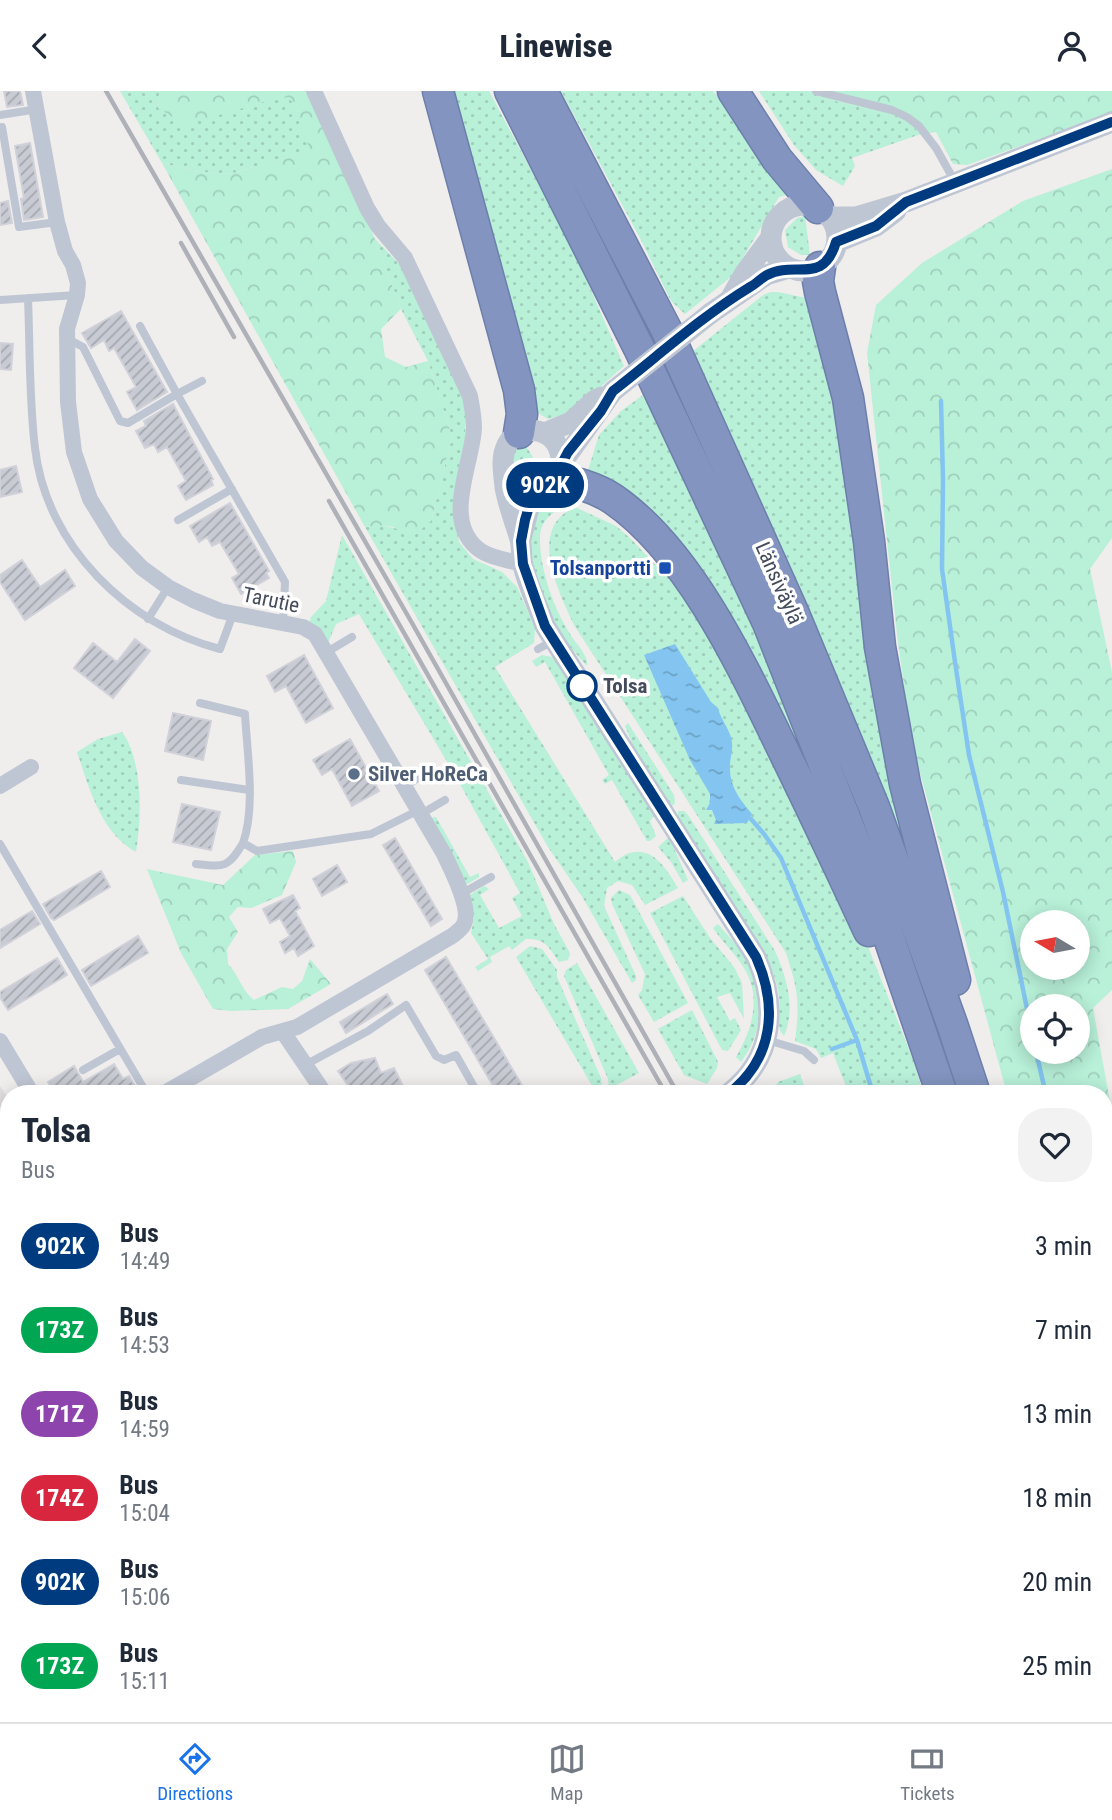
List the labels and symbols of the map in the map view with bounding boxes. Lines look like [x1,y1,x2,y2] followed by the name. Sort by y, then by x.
[496,462,594,508] line badge: 902K
[750,538,808,628] street label: Länsiväylä
[550,556,651,580] place label: Tolsanportti
[657,560,673,576] marker: Tolsanportti
[240,582,302,618] street label: Tarutie
[567,671,597,701] marker: Tolsa
[603,674,648,698] place label: Tolsa
[368,762,488,786] place label: Silver HoReCa
[346,766,362,782] marker: Silver HoReCa
[1020,910,1090,980] north arrow

